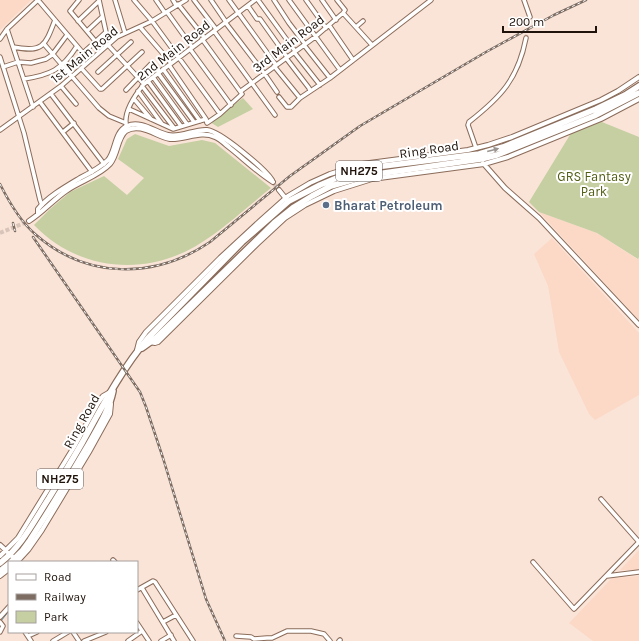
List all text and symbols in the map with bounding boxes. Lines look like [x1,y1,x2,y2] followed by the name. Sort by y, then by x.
[503,8,596,34] scale bar
[249,12,327,75] street label: 3rd Main Road
[509,15,544,29] text: 200 m
[134,17,213,84] street label: 2nd Main Road
[48,23,121,86] street label: 1st Main Road
[398,138,460,161] street label: Ring Road
[487,147,499,153] one-way arrow
[336,161,382,181] road number: NH275
[557,169,631,199] park label: GRS Fantasy Park
[334,198,443,213] place label: Bharat Petroleum
[321,200,331,210] marker: Bharat Petroleum
[60,391,103,451] street label: Ring Road
[37,469,83,489] road number: NH275
[8,561,138,633] legend
[44,570,72,584] text: Road
[44,590,86,604] text: Railway
[44,610,69,624] text: Park

